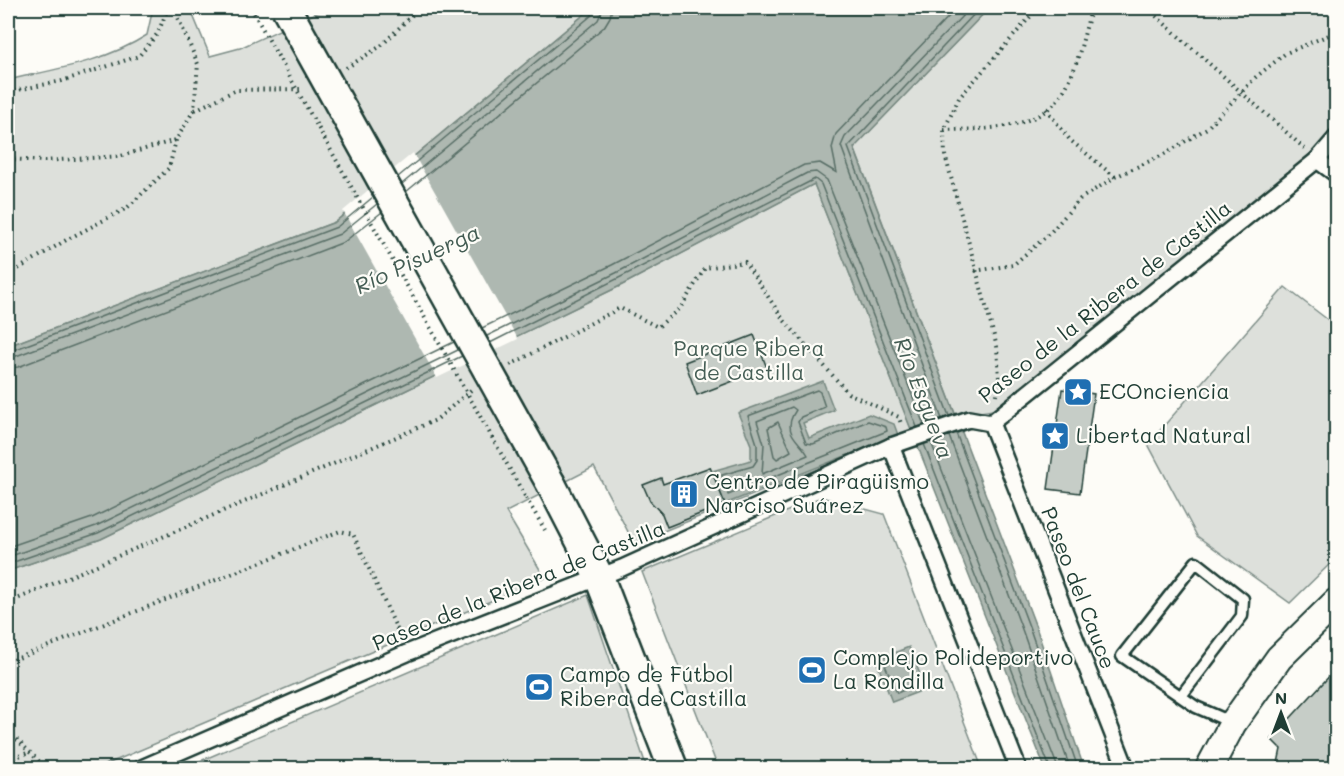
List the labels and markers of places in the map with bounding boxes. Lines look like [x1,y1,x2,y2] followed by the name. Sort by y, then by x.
[1062,376,1094,408] place icon: ECOnciencia
[1099,377,1230,404] place label: ECOnciencia
[1039,420,1071,452] place icon: Libertad Natural
[1076,421,1251,448] place label: Libertad Natural
[705,467,929,518] place label: Centro de Piragüismo Narciso Suárez
[668,478,700,510] building icon: Centro de Piragüismo Narciso Suárez
[833,643,1073,694] place label: Complejo Polideportivo La Rondilla
[796,654,828,686] sports icon: Complejo Polideportivo La Rondilla
[560,660,747,711] place label: Campo de Fútbol Ribera de Castilla
[523,671,555,703] sports icon: Campo de Fútbol Ribera de Castilla

